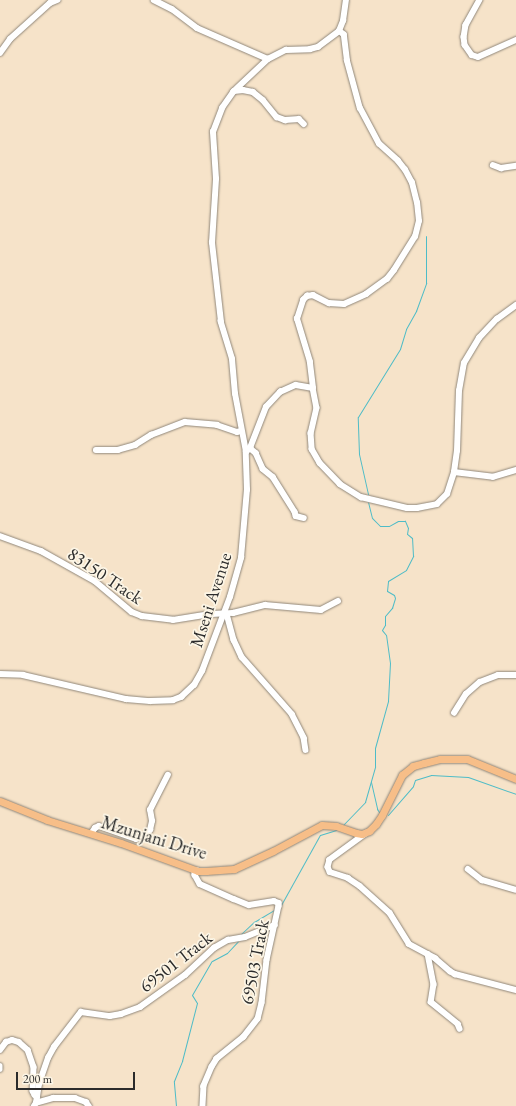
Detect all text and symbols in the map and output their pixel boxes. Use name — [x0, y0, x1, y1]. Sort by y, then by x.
street label: 83150 Track — [63, 543, 147, 609]
street label: Mseni Avenue — [186, 550, 236, 650]
street label: Mzunjani Drive — [99, 812, 209, 864]
street label: 69503 Track — [236, 918, 274, 1006]
street label: 69501 Track — [135, 927, 217, 997]
scale bar — [18, 1064, 137, 1090]
text: 200 m — [23, 1071, 52, 1087]

